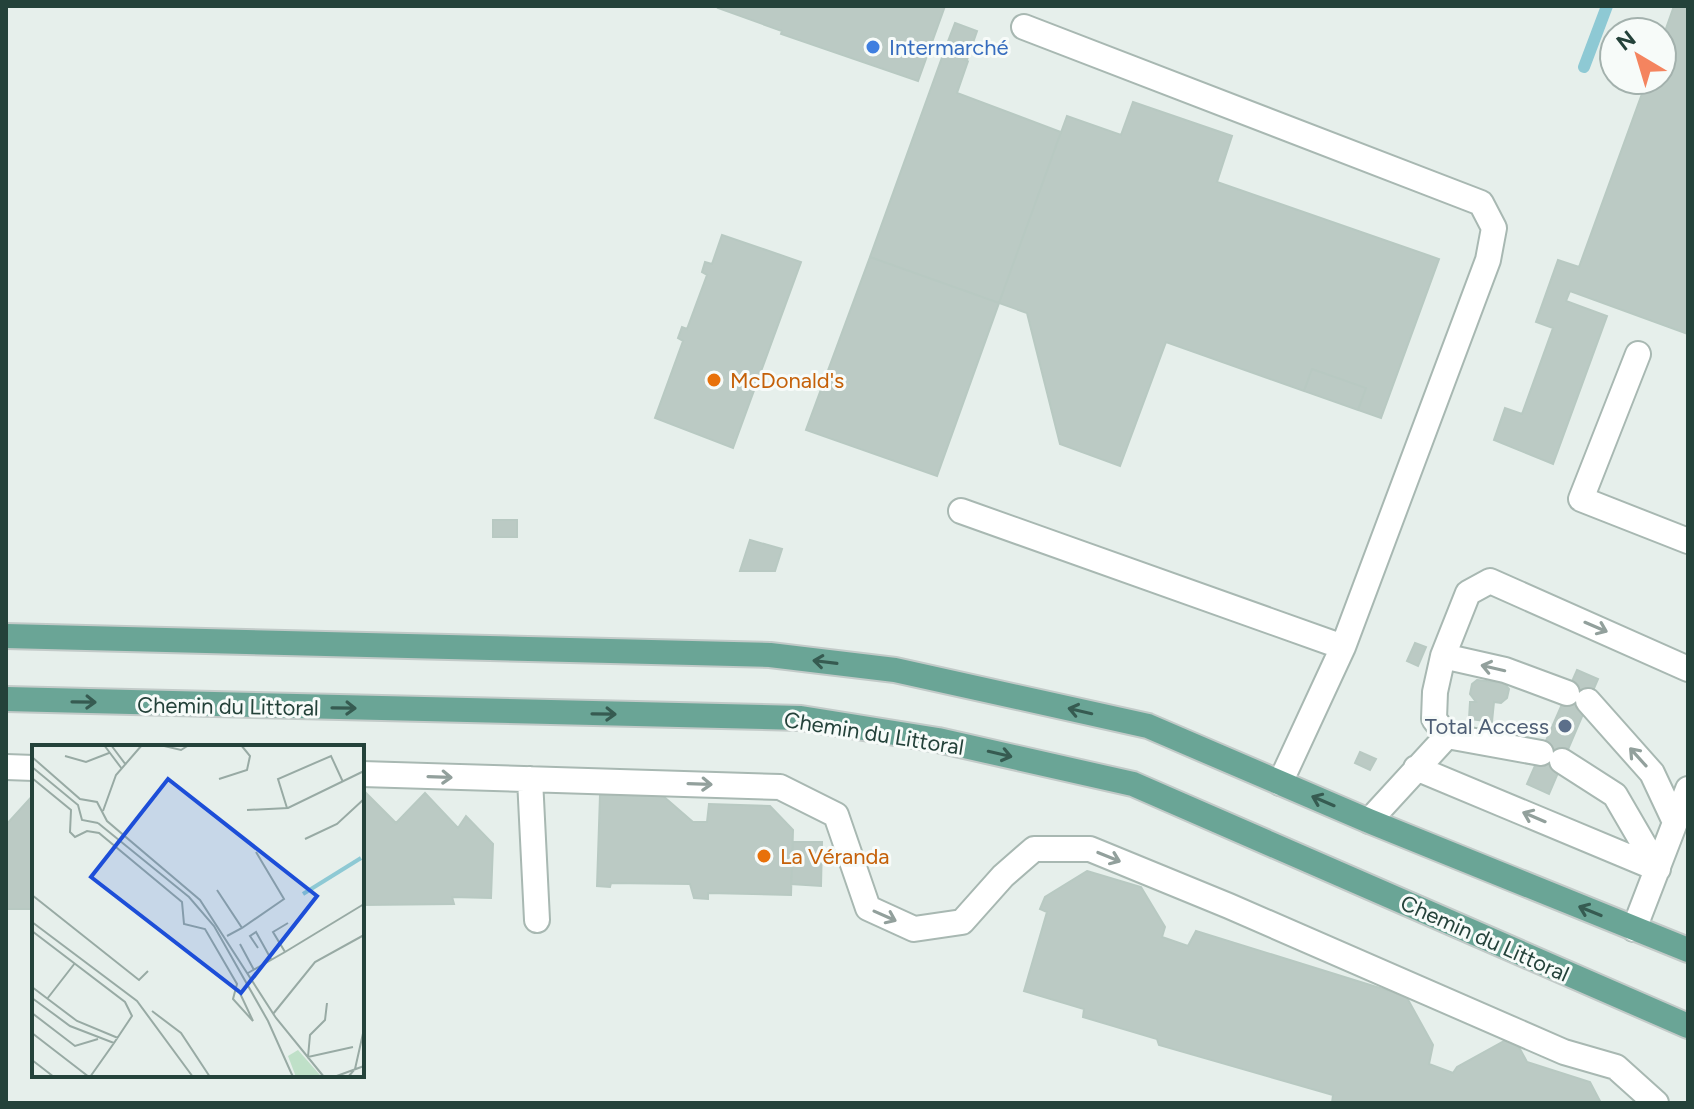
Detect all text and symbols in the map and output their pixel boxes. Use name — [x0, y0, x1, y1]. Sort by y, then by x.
north arrow — [1598, 16, 1678, 96]
text: N — [1611, 25, 1641, 57]
place label: Intermarché — [889, 34, 1009, 61]
marker: Intermarché — [864, 38, 882, 56]
place label: McDonald's — [730, 367, 844, 394]
marker: McDonald's — [705, 371, 723, 389]
one-way arrow — [1584, 620, 1608, 635]
one-way arrow — [812, 654, 839, 669]
one-way arrow — [1481, 660, 1506, 675]
street label: Chemin du Littoral — [137, 691, 319, 722]
one-way arrow — [70, 695, 97, 710]
one-way arrow — [330, 700, 357, 716]
one-way arrow — [1068, 703, 1094, 718]
one-way arrow — [590, 706, 617, 722]
street label: Chemin du Littoral — [782, 706, 966, 761]
place label: Total Access — [1425, 713, 1549, 740]
marker: Total Access — [1556, 717, 1574, 735]
inset map — [32, 745, 364, 1077]
one-way arrow — [987, 747, 1013, 762]
one-way arrow — [1629, 747, 1648, 767]
one-way arrow — [426, 769, 453, 784]
one-way arrow — [686, 777, 713, 792]
one-way arrow — [1311, 793, 1336, 808]
one-way arrow — [1522, 809, 1547, 824]
place label: La Véranda — [780, 843, 890, 870]
marker: La Véranda — [755, 847, 773, 865]
one-way arrow — [1096, 851, 1121, 865]
street label: Chemin du Littoral — [1396, 889, 1573, 988]
one-way arrow — [1578, 903, 1602, 917]
one-way arrow — [872, 909, 896, 924]

